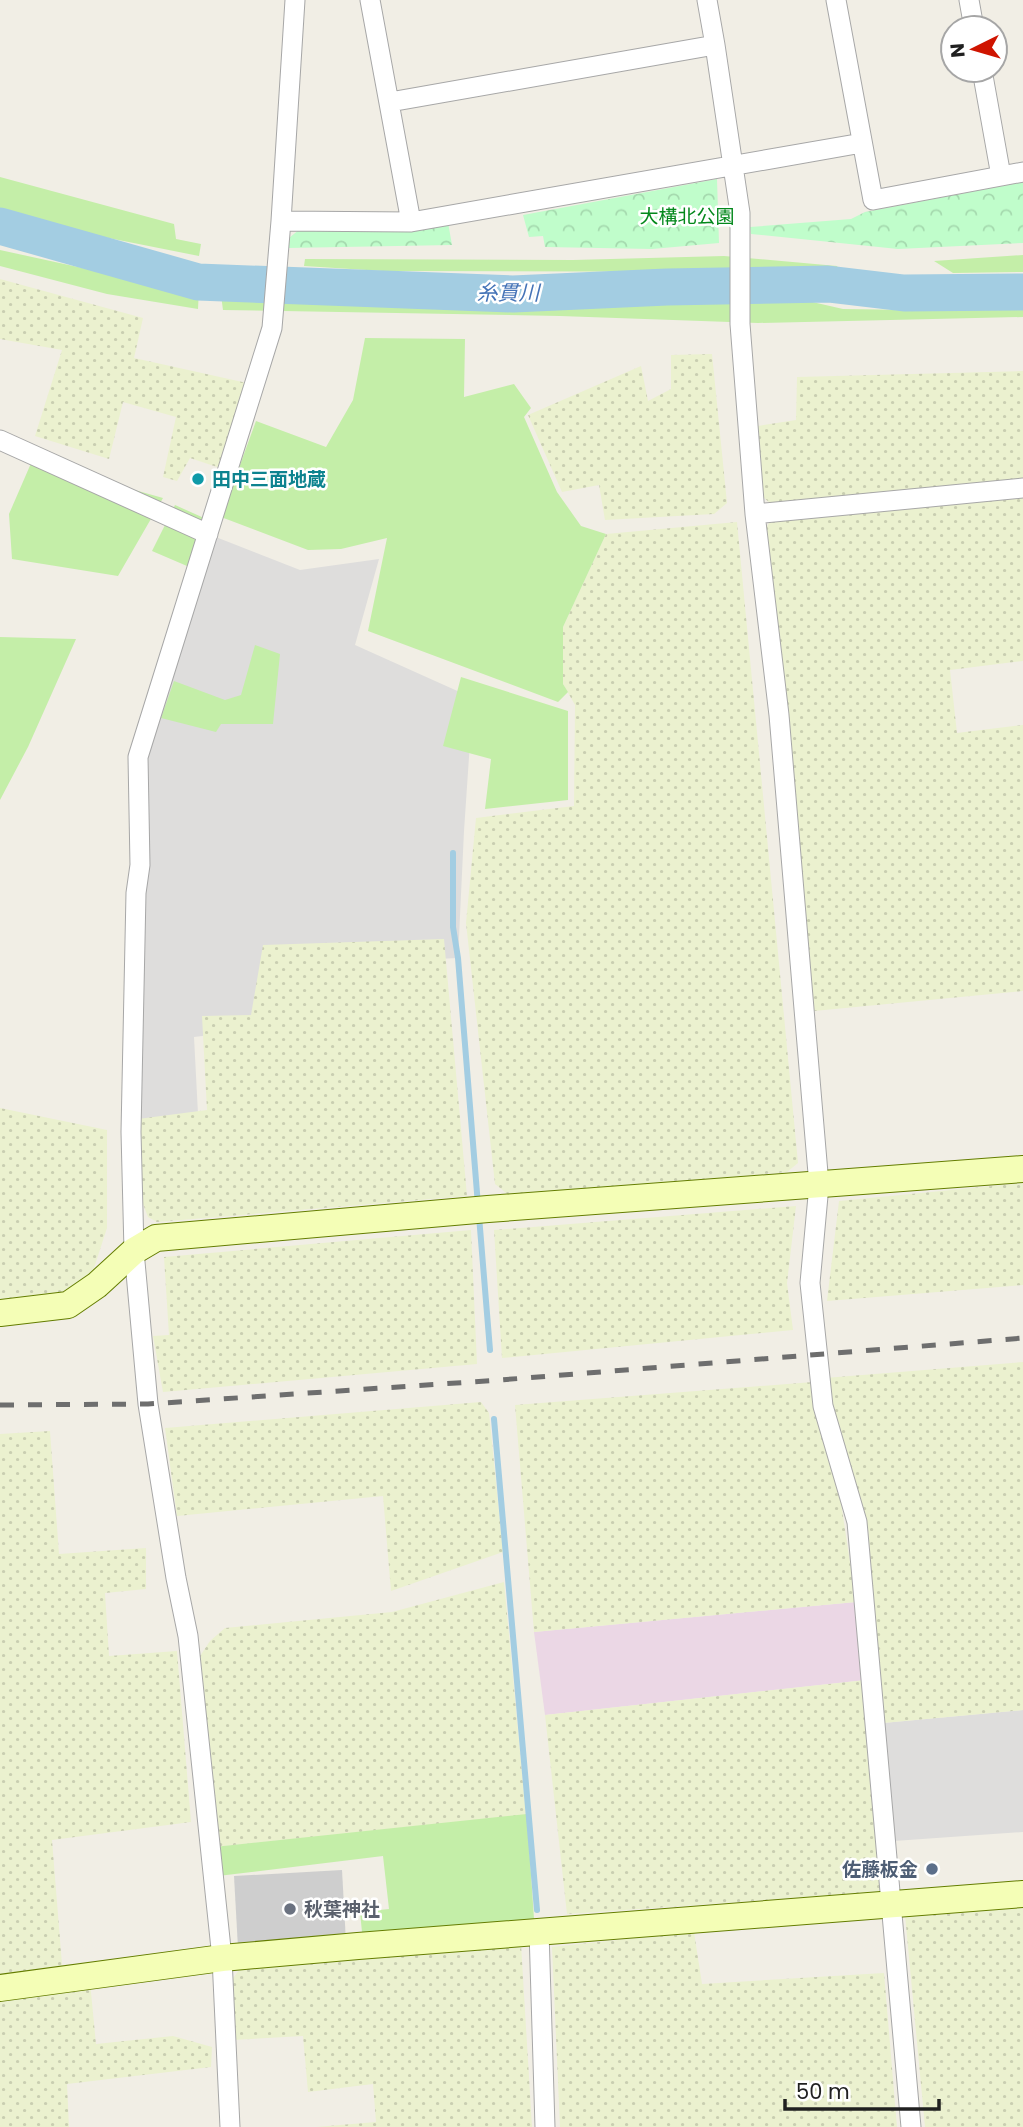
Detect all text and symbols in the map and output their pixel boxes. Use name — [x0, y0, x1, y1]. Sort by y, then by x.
north arrow — [939, 14, 1009, 84]
text: N — [943, 42, 972, 59]
park label: 大構北公園 — [639, 203, 735, 230]
water label: 糸貫川 — [477, 278, 541, 307]
place label: 田中三面地蔵 — [212, 466, 326, 493]
marker: 田中三面地蔵 — [190, 471, 206, 487]
place label: 佐藤板金 — [842, 1856, 918, 1883]
marker: 佐藤板金 — [924, 1861, 940, 1877]
place label: 秋葉神社 — [304, 1896, 380, 1923]
marker: 秋葉神社 — [282, 1901, 298, 1917]
scale bar — [785, 2068, 939, 2112]
text: 50 m — [796, 2077, 850, 2106]

